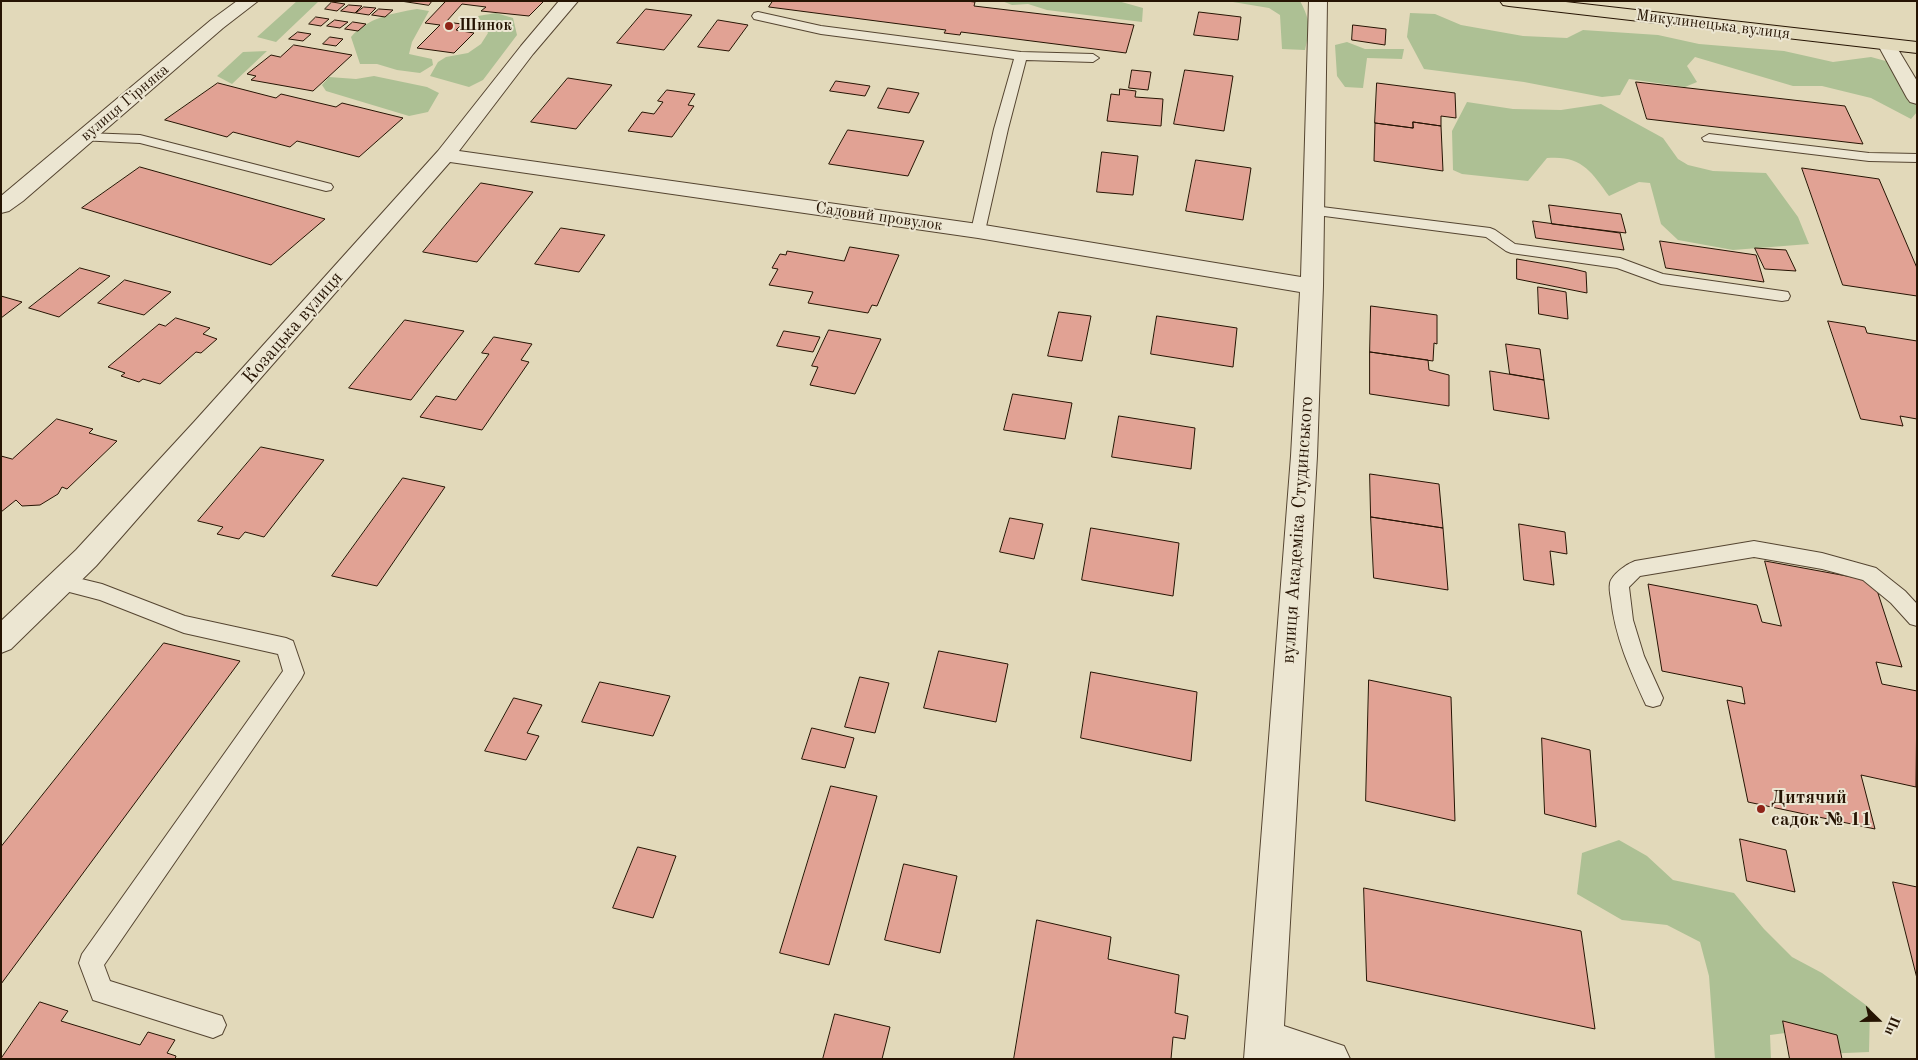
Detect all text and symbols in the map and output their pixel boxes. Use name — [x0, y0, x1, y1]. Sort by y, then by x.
street label: Микулинецька вулиця — [1635, 6, 1791, 44]
place label: Шинок — [459, 16, 512, 36]
marker: Шинок — [443, 20, 455, 32]
street label: вулиця Гірняка — [77, 60, 173, 146]
street label: Садовий провулок — [814, 199, 944, 235]
street label: Козацька вулиця — [238, 267, 348, 389]
street label: вулиця Академіка Студинського — [1277, 396, 1319, 664]
place label: Дитячий садок № 11 — [1771, 787, 1872, 831]
marker: Дитячий садок № 11 — [1755, 803, 1767, 815]
north arrow — [1853, 995, 1903, 1045]
text: Пн — [1882, 1014, 1902, 1037]

